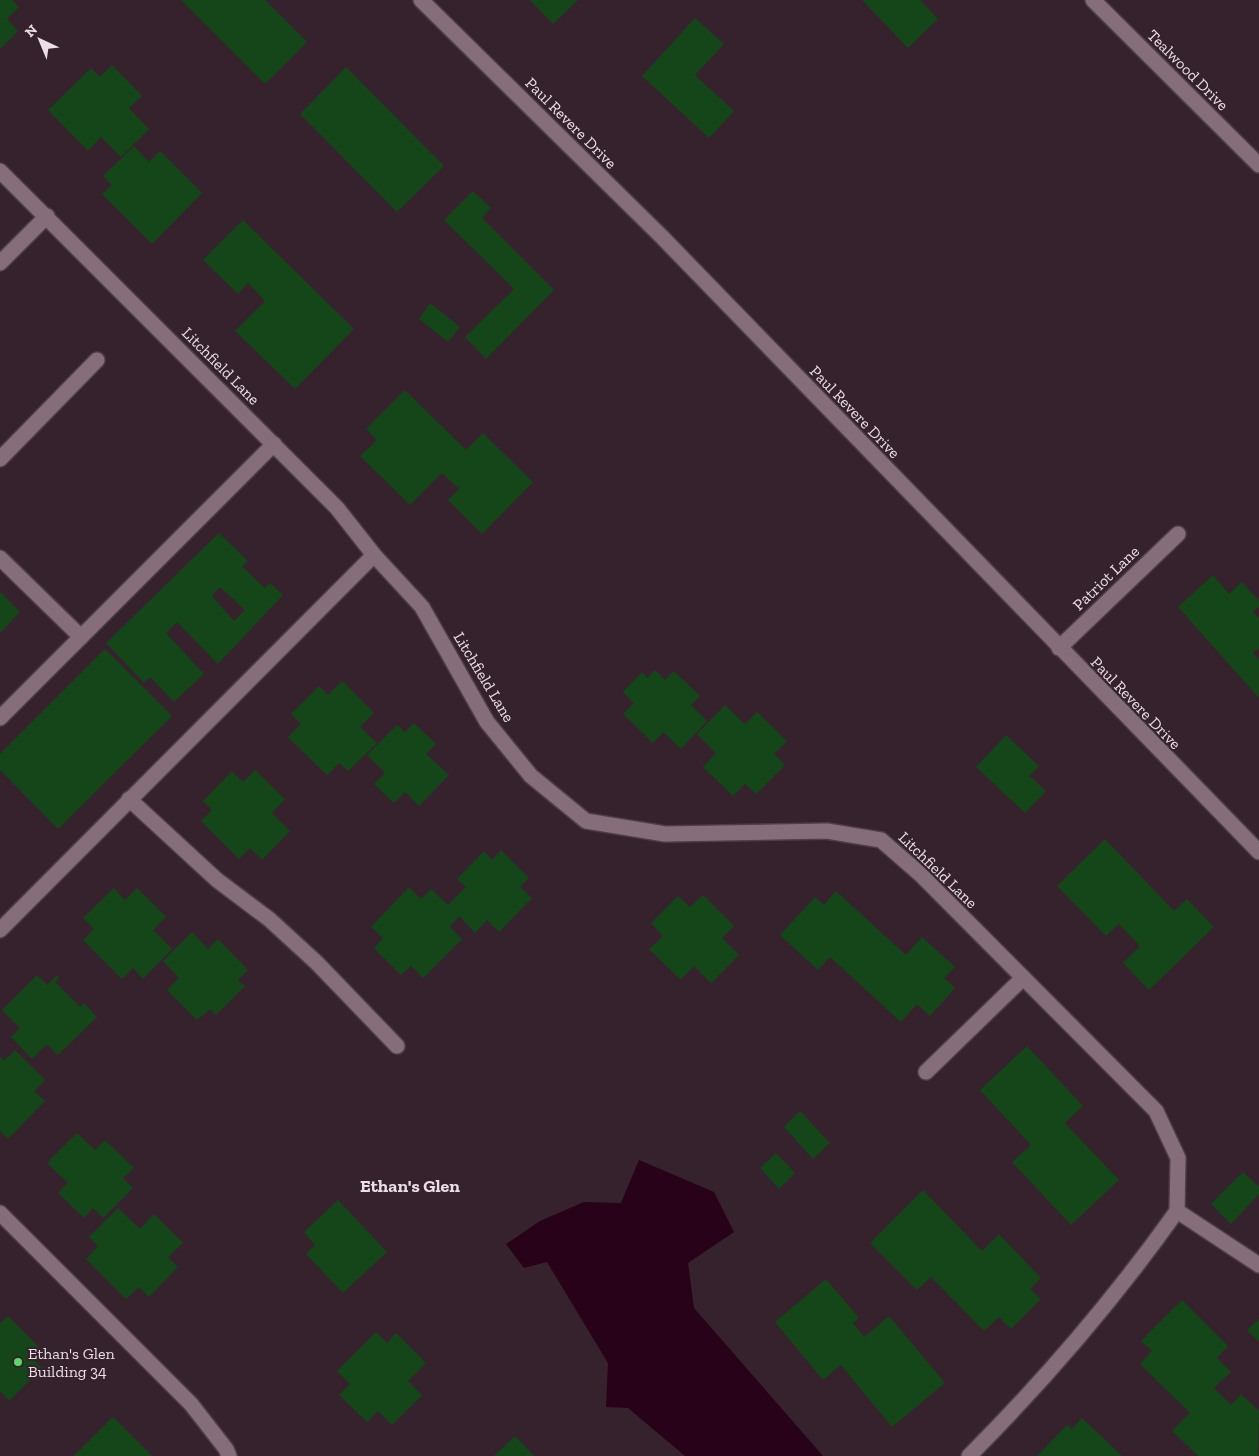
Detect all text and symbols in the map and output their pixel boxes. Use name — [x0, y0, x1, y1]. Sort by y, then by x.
north arrow — [15, 15, 65, 65]
text: N — [22, 21, 41, 41]
street label: Tealwood Drive — [1144, 26, 1232, 114]
street label: Paul Revere Drive — [521, 73, 621, 173]
street label: Litchfield Lane — [178, 323, 264, 409]
street label: Paul Revere Drive — [806, 362, 904, 462]
street label: Patriot Lane — [1069, 542, 1143, 614]
street label: Litchfield Lane — [450, 628, 518, 726]
street label: Paul Revere Drive — [1087, 653, 1185, 753]
street label: Litchfield Lane — [895, 828, 981, 912]
district label: Ethan's Glen — [360, 1175, 460, 1197]
place label: Ethan's Glen Building 34 — [28, 1344, 115, 1381]
marker: Ethan's Glen Building 34 — [12, 1356, 24, 1368]

